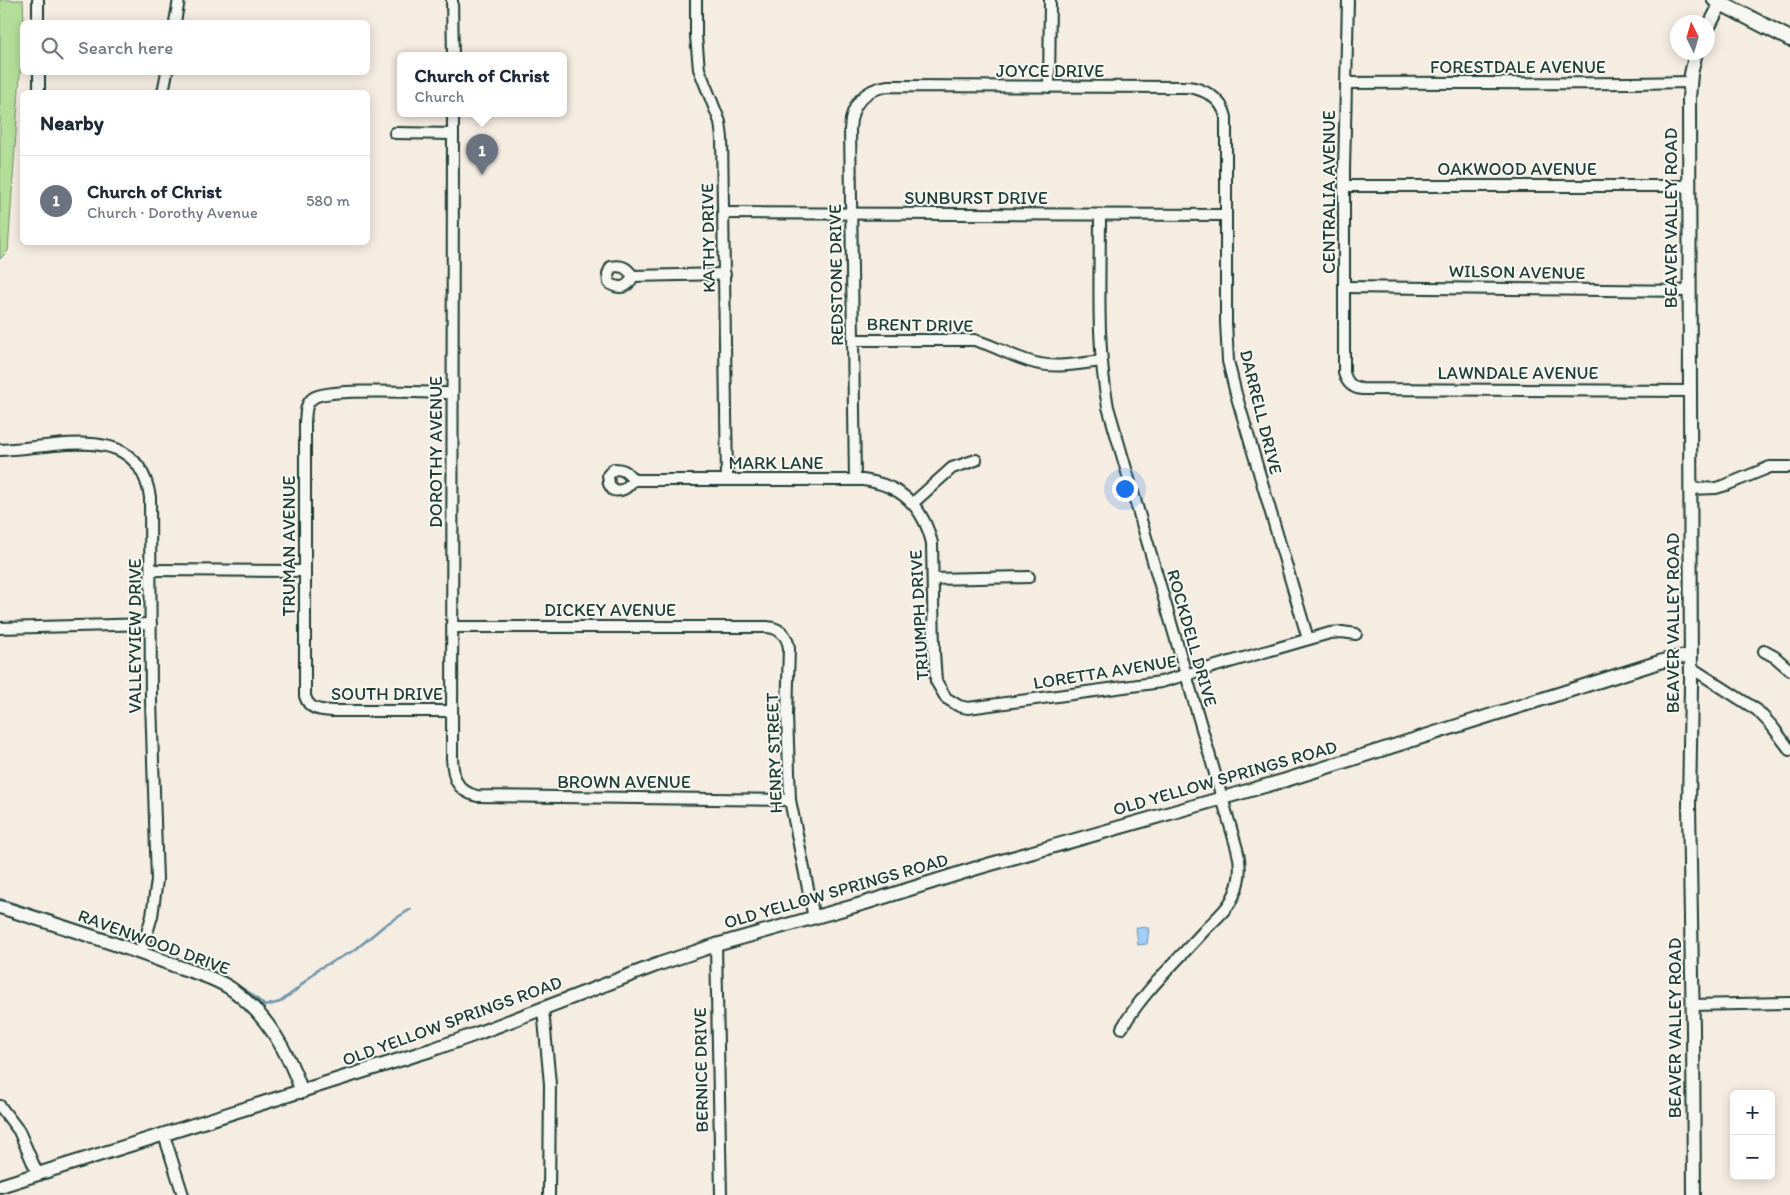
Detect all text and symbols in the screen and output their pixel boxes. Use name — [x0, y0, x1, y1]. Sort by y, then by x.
north arrow — [1670, 15, 1715, 60]
search box — [20, 20, 370, 75]
icon: search — [38, 34, 66, 62]
text: Search here — [78, 36, 173, 59]
popup — [397, 52, 567, 117]
street label: FORESTDALE AVENUE — [1430, 56, 1606, 78]
street label: JOYCE DRIVE — [996, 60, 1104, 82]
text: Church of Christ — [415, 64, 549, 87]
text: Church — [415, 87, 464, 106]
text: Nearby — [40, 110, 104, 135]
street label: CENTRALIA AVENUE — [1318, 110, 1340, 274]
street label: BEAVER VALLEY ROAD — [1660, 128, 1682, 308]
pin: 1 — [466, 134, 498, 175]
street label: OAKWOOD AVENUE — [1437, 158, 1597, 180]
text: Church of Christ — [87, 180, 222, 203]
street label: KATHY DRIVE — [696, 183, 720, 293]
street label: SUNBURST DRIVE — [904, 187, 1048, 209]
text: 1 — [52, 191, 60, 210]
text: 580 m — [306, 191, 350, 210]
text: Church · Dorothy Avenue — [87, 203, 258, 222]
street label: REDSTONE DRIVE — [824, 204, 848, 346]
street label: WILSON AVENUE — [1449, 260, 1586, 284]
street label: BRENT DRIVE — [866, 313, 974, 337]
street label: DARRELL DRIVE — [1235, 347, 1287, 477]
street label: LAWNDALE AVENUE — [1438, 362, 1599, 384]
street label: DOROTHY AVENUE — [425, 376, 447, 528]
street label: MARK LANE — [728, 452, 824, 474]
street label: TRUMAN AVENUE — [278, 475, 300, 617]
your location — [1112, 476, 1138, 502]
street label: BEAVER VALLEY ROAD — [1662, 533, 1684, 713]
street label: TRIUMPH DRIVE — [905, 549, 933, 681]
street label: VALLEYVIEW DRIVE — [124, 558, 146, 714]
street label: ROCKDELL DRIVE — [1162, 567, 1222, 709]
street label: DICKEY AVENUE — [544, 599, 676, 621]
street label: LORETTA AVENUE — [1032, 650, 1178, 694]
street label: SOUTH DRIVE — [331, 683, 443, 705]
street label: HENRY STREET — [761, 692, 787, 814]
street label: OLD YELLOW SPRINGS ROAD — [1110, 735, 1340, 821]
street label: BROWN AVENUE — [557, 771, 691, 793]
street label: OLD YELLOW SPRINGS ROAD — [721, 848, 951, 934]
street label: RAVENWOOD DRIVE — [75, 904, 233, 980]
street label: BEAVER VALLEY ROAD — [1664, 938, 1686, 1118]
street label: OLD YELLOW SPRINGS ROAD — [339, 971, 565, 1071]
street label: BERNICE DRIVE — [689, 1007, 713, 1133]
map controls — [1730, 1090, 1775, 1180]
button: + — [1730, 1090, 1775, 1135]
button: − — [1730, 1135, 1775, 1180]

